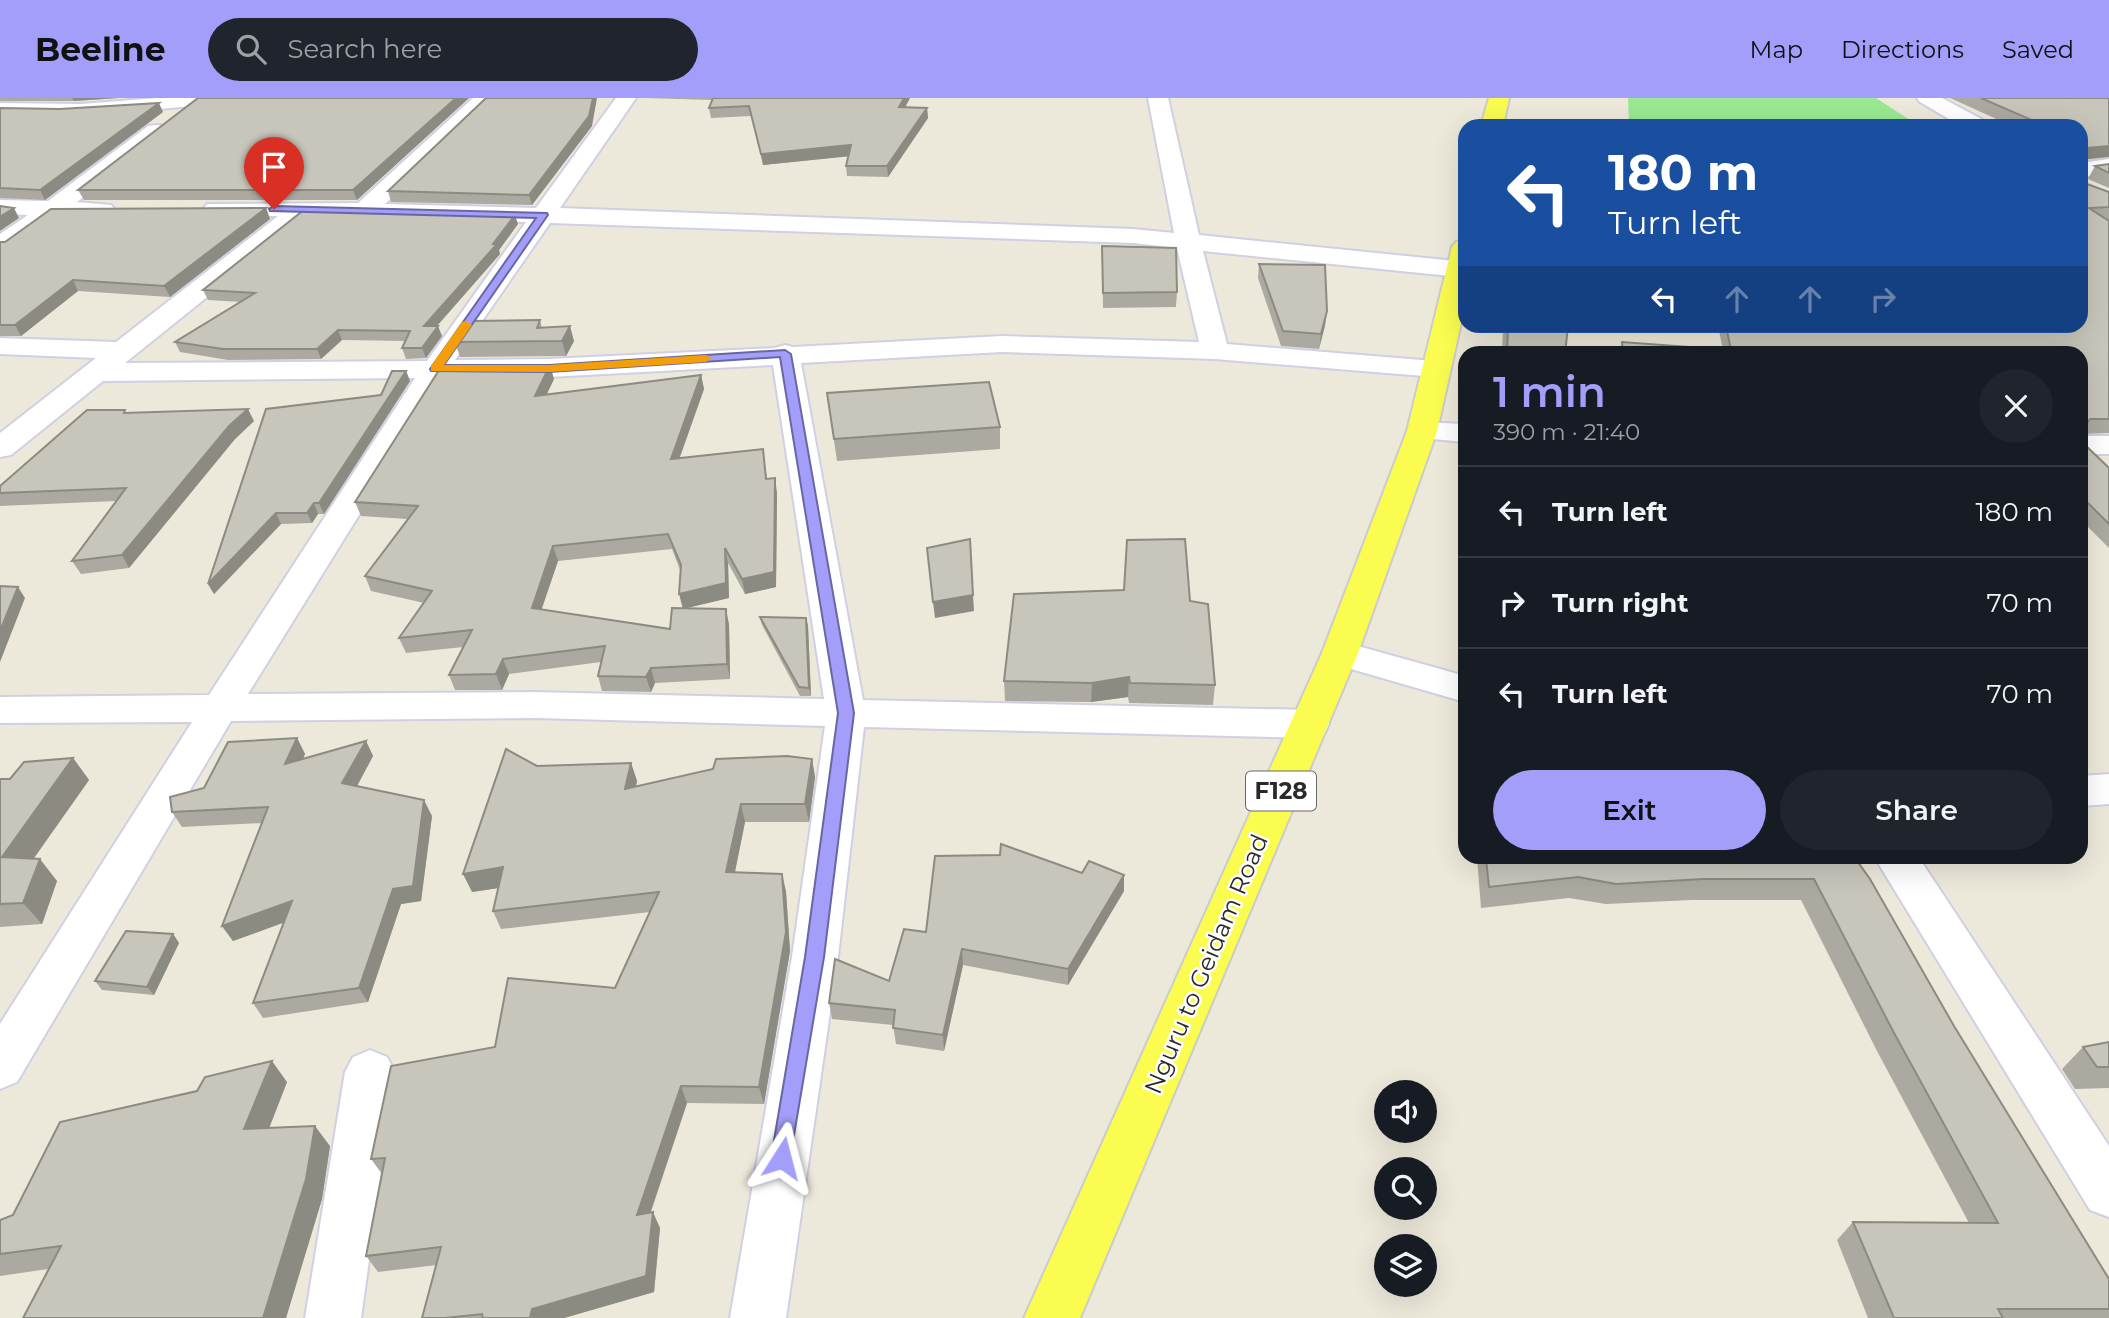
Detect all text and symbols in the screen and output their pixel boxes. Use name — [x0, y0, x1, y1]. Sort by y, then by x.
search box — [208, 18, 698, 81]
text: Beeline — [35, 29, 166, 69]
icon: search — [232, 30, 270, 68]
text: Search here — [288, 33, 442, 65]
text: Map — [1750, 35, 1803, 64]
text: Directions — [1841, 35, 1964, 64]
text: Saved — [2002, 35, 2074, 64]
pin — [244, 137, 304, 209]
text: 180 m — [1608, 143, 1758, 202]
icon: left — [1493, 147, 1584, 238]
icon: arrive — [255, 148, 293, 186]
text: Turn left — [1608, 203, 1742, 242]
icon: left — [1645, 280, 1683, 318]
icon: ahead — [1718, 280, 1756, 318]
icon: ahead — [1791, 280, 1829, 318]
icon: right — [1864, 280, 1902, 318]
text: 1 min — [1493, 366, 1606, 418]
button: close — [1979, 369, 2053, 443]
text: 390 m · 21:40 — [1493, 418, 1640, 446]
icon: left — [1493, 493, 1531, 531]
text: Turn left — [1552, 496, 1668, 528]
text: 180 m — [1975, 496, 2053, 528]
icon: right — [1493, 584, 1531, 622]
text: Turn right — [1552, 587, 1688, 619]
text: 70 m — [1987, 587, 2053, 619]
icon: left — [1493, 675, 1531, 713]
text: Turn left — [1552, 678, 1668, 710]
text: 70 m — [1987, 678, 2053, 710]
button: Exit — [1493, 770, 1766, 850]
button: Share — [1780, 770, 2053, 850]
road number: F128 — [1246, 772, 1316, 810]
street label: Nguru to Geidam Road — [1138, 830, 1274, 1098]
map controls — [1374, 1080, 1437, 1297]
button: sound — [1374, 1080, 1437, 1143]
position arrow — [745, 1121, 819, 1195]
button: search — [1374, 1157, 1437, 1220]
button: layers — [1374, 1234, 1437, 1297]

